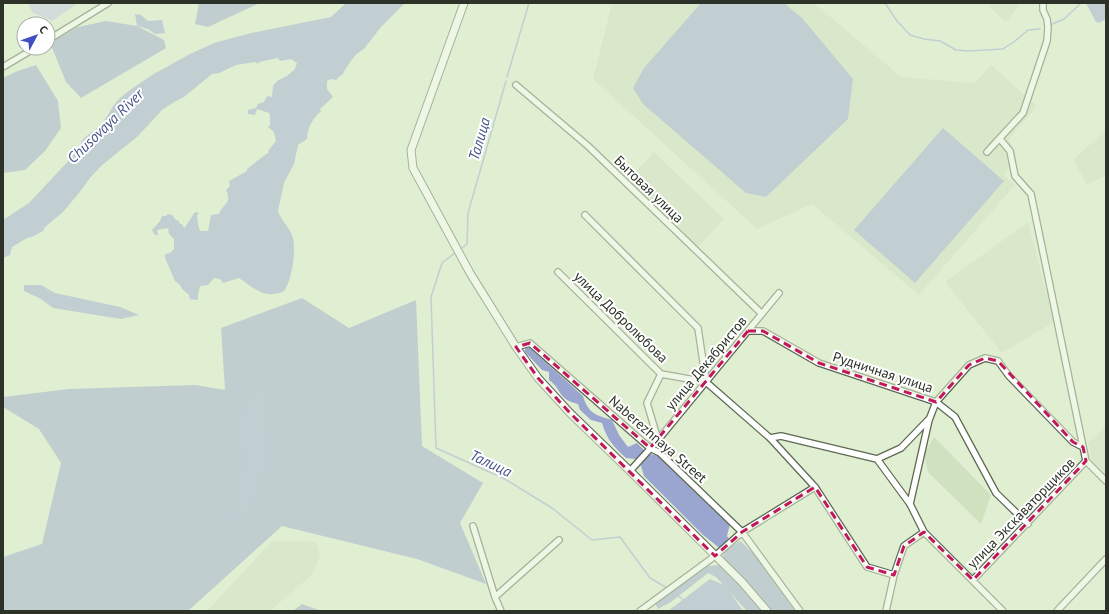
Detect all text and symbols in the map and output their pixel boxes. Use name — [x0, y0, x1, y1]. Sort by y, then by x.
north arrow — [16, 16, 56, 56]
text: С — [36, 23, 51, 36]
water label: Chusovaya River — [63, 84, 148, 167]
water label: Талица — [464, 115, 494, 163]
street label: Бытовая улица — [610, 151, 688, 227]
street label: улица Добролюбова — [570, 267, 672, 367]
street label: улица Декабристов — [661, 312, 751, 414]
street label: Рудничная улица — [831, 347, 935, 397]
street label: Naberezhnaya Street — [605, 391, 711, 487]
water label: Талица — [467, 445, 516, 481]
street label: улица Экскаваторщиков — [963, 454, 1079, 572]

